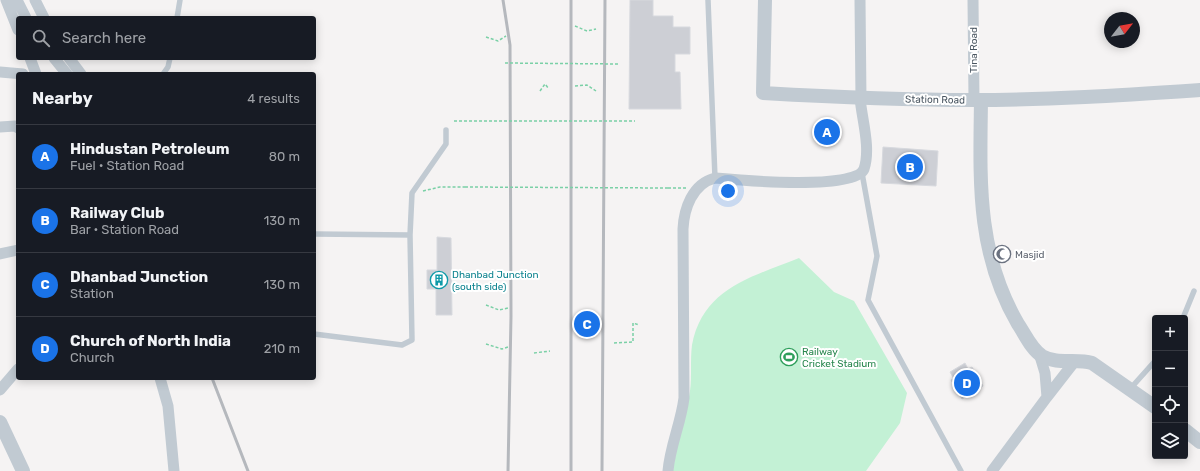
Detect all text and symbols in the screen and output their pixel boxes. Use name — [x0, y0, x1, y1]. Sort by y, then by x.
north arrow — [1104, 12, 1140, 48]
search box — [16, 16, 316, 60]
icon: search — [30, 27, 52, 49]
street label: Tina Road — [968, 27, 980, 73]
text: Search here — [62, 29, 146, 47]
text: Nearby — [32, 88, 93, 108]
text: 4 results — [247, 91, 300, 106]
street label: Station Road — [905, 93, 965, 107]
pin: A — [814, 117, 840, 147]
text: Hindustan Petroleum — [70, 140, 230, 158]
text: A — [40, 149, 50, 164]
text: 80 m — [269, 149, 300, 164]
pin: B — [897, 152, 923, 182]
text: Fuel · Station Road — [70, 158, 184, 173]
your location — [718, 181, 738, 201]
text: Railway Club — [70, 204, 164, 222]
text: B — [40, 213, 50, 228]
text: 130 m — [264, 213, 300, 228]
text: Bar · Station Road — [70, 222, 179, 237]
mosque icon: Masjid — [992, 244, 1012, 264]
place label: Masjid — [1015, 249, 1045, 261]
text: Dhanbad Junction — [70, 268, 208, 286]
place label: Dhanbad Junction (south side) — [452, 269, 538, 293]
building icon: Dhanbad Junction (south side) — [429, 270, 449, 290]
text: C — [40, 277, 50, 292]
text: 130 m — [264, 277, 300, 292]
text: Station — [70, 286, 114, 301]
pin: C — [574, 309, 600, 339]
map controls — [1152, 315, 1188, 459]
button: + — [1152, 315, 1188, 351]
text: Church of North India — [70, 332, 231, 350]
text: D — [40, 341, 50, 356]
text: 210 m — [264, 341, 300, 356]
place label: Railway Cricket Stadium — [802, 346, 876, 370]
sports icon: Railway Cricket Stadium — [779, 347, 799, 367]
text: Church — [70, 350, 114, 365]
button: − — [1152, 351, 1188, 387]
pin: D — [954, 368, 980, 398]
button: locate — [1152, 387, 1188, 423]
button: layers — [1152, 423, 1188, 459]

